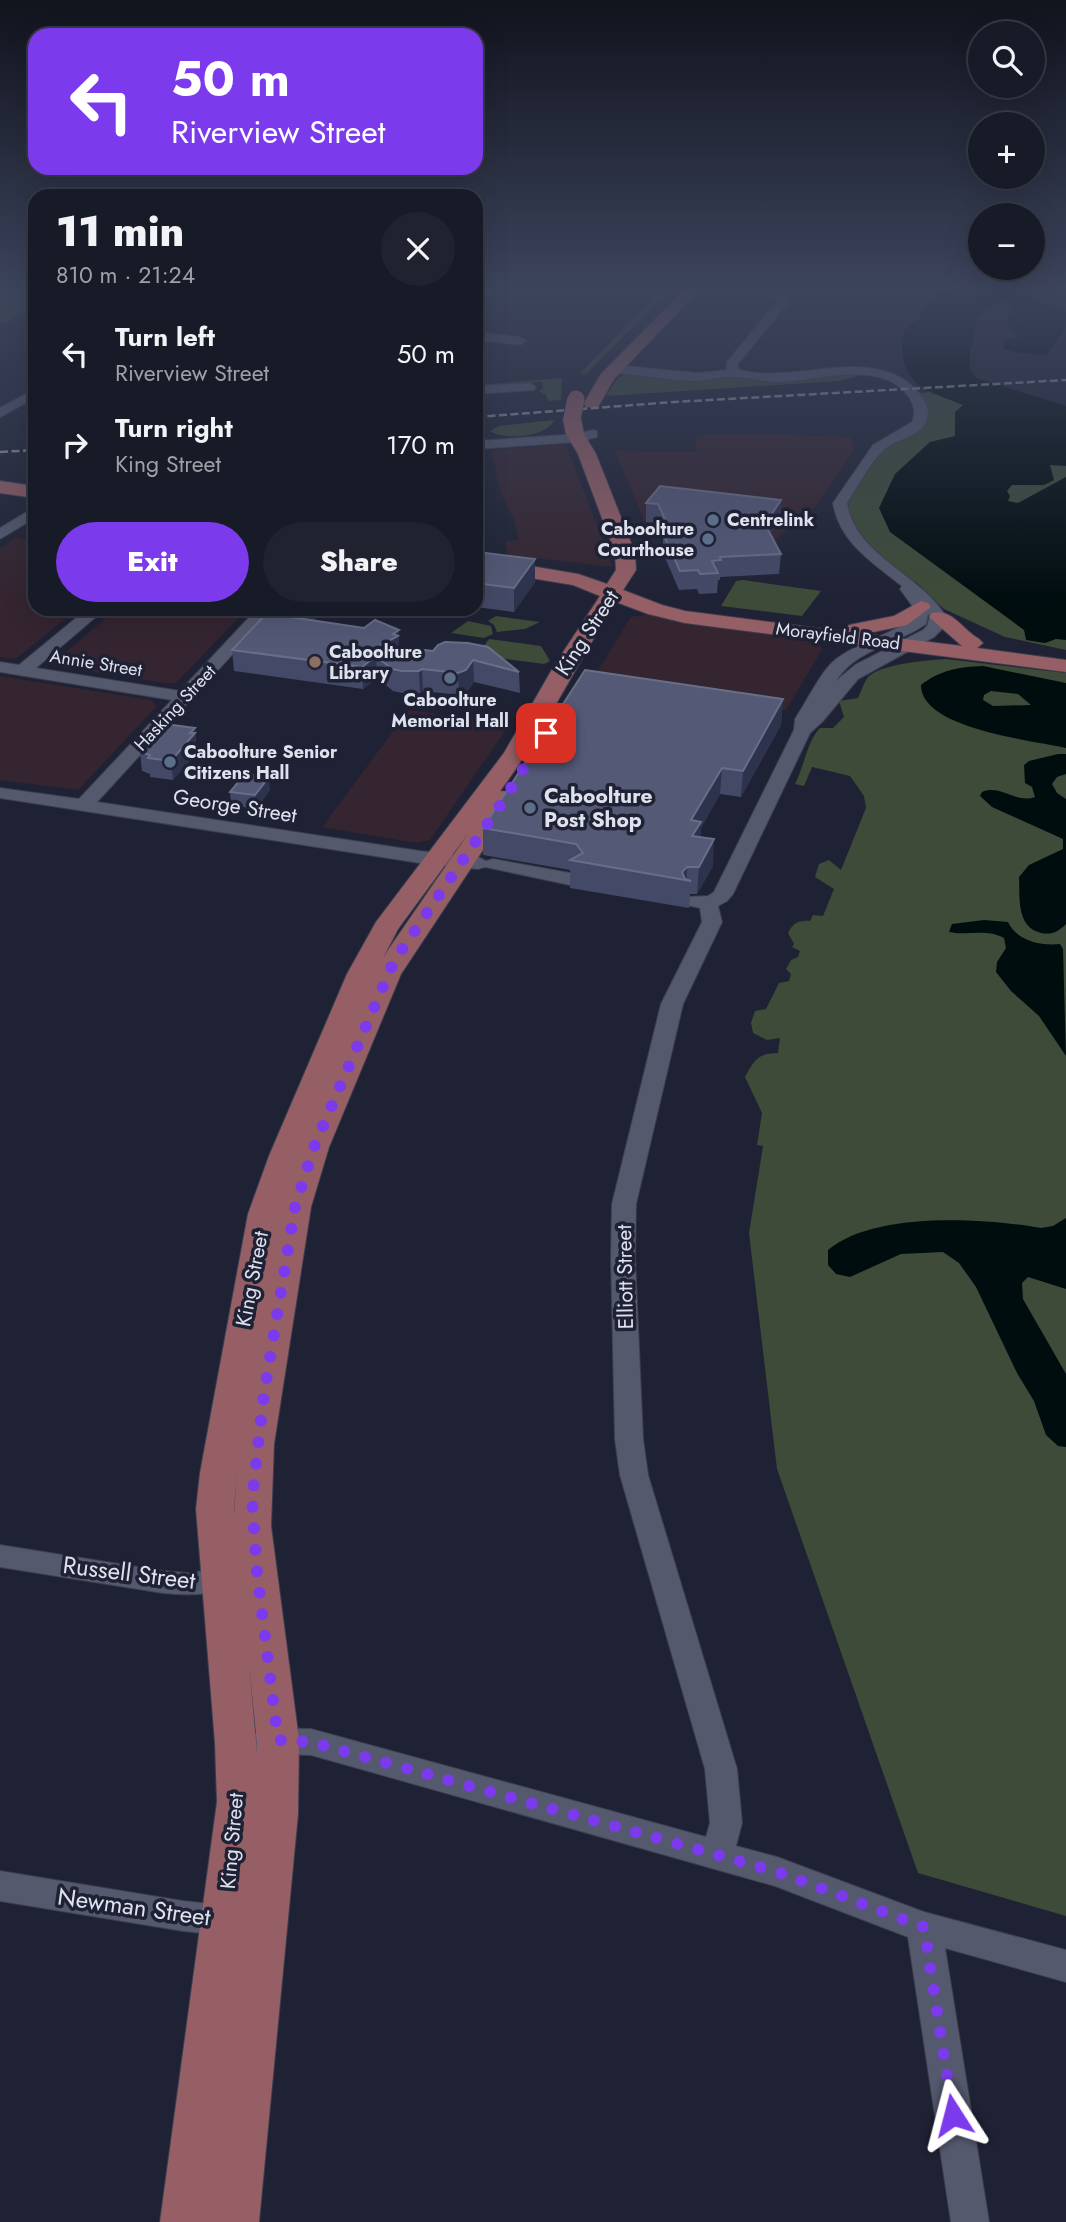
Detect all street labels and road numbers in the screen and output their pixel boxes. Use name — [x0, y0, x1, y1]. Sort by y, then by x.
street label: King Street — [548, 584, 626, 682]
street label: Morayfield Road — [774, 615, 902, 657]
street label: Annie Street — [48, 643, 145, 683]
street label: Hasking Street — [128, 659, 222, 757]
street label: George Street — [171, 781, 299, 831]
street label: Elliott Street — [609, 1224, 641, 1330]
street label: King Street — [228, 1229, 276, 1329]
street label: Russell Street — [61, 1547, 198, 1598]
street label: King Street — [213, 1792, 251, 1890]
street label: Newman Street — [55, 1878, 213, 1935]

